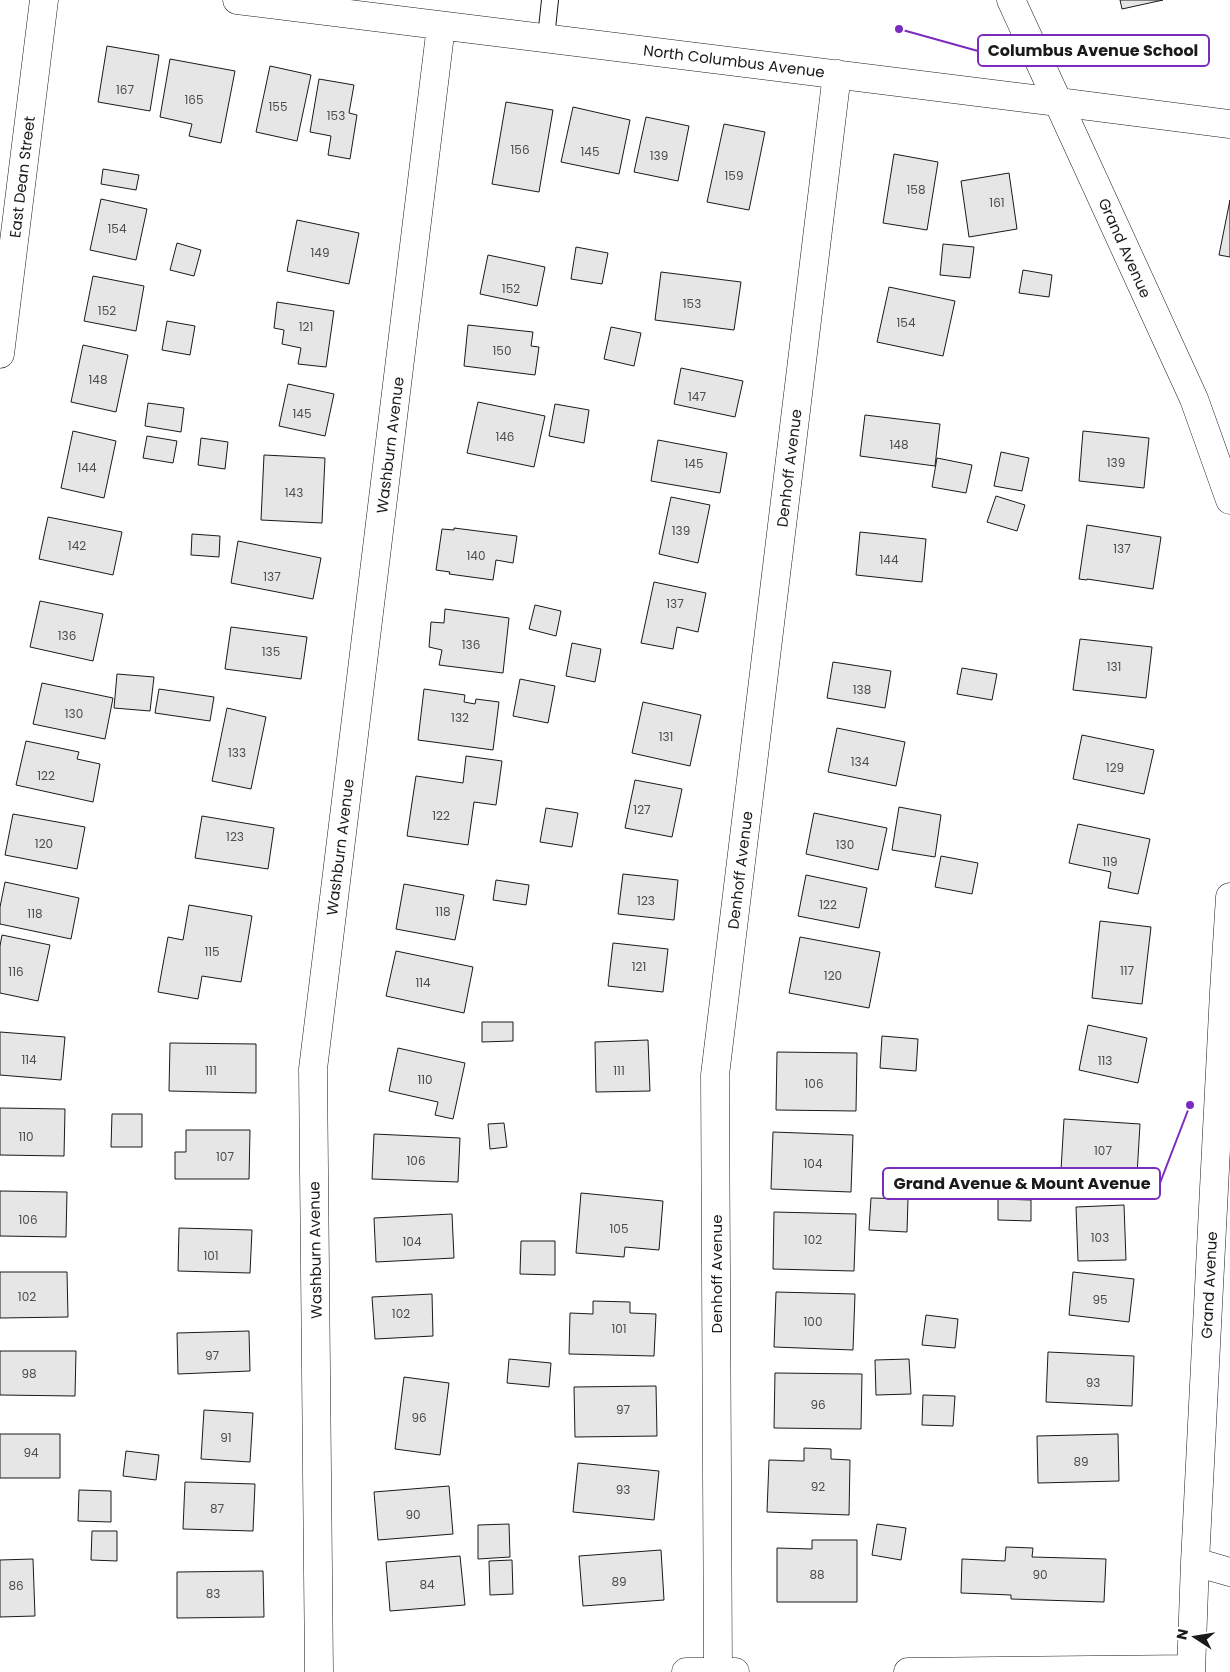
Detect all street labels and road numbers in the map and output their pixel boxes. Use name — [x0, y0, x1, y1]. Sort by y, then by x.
street label: North Columbus Avenue — [642, 39, 826, 83]
street label: East Dean Street — [4, 115, 40, 239]
street label: Grand Avenue — [1094, 195, 1156, 301]
street label: Washburn Avenue — [371, 375, 409, 515]
street label: Denhoff Avenue — [771, 408, 807, 528]
street label: Washburn Avenue — [321, 777, 359, 917]
street label: Denhoff Avenue — [722, 810, 758, 930]
street label: Washburn Avenue — [303, 1181, 327, 1319]
street label: Denhoff Avenue — [706, 1215, 727, 1333]
street label: Grand Avenue — [1196, 1231, 1222, 1339]

